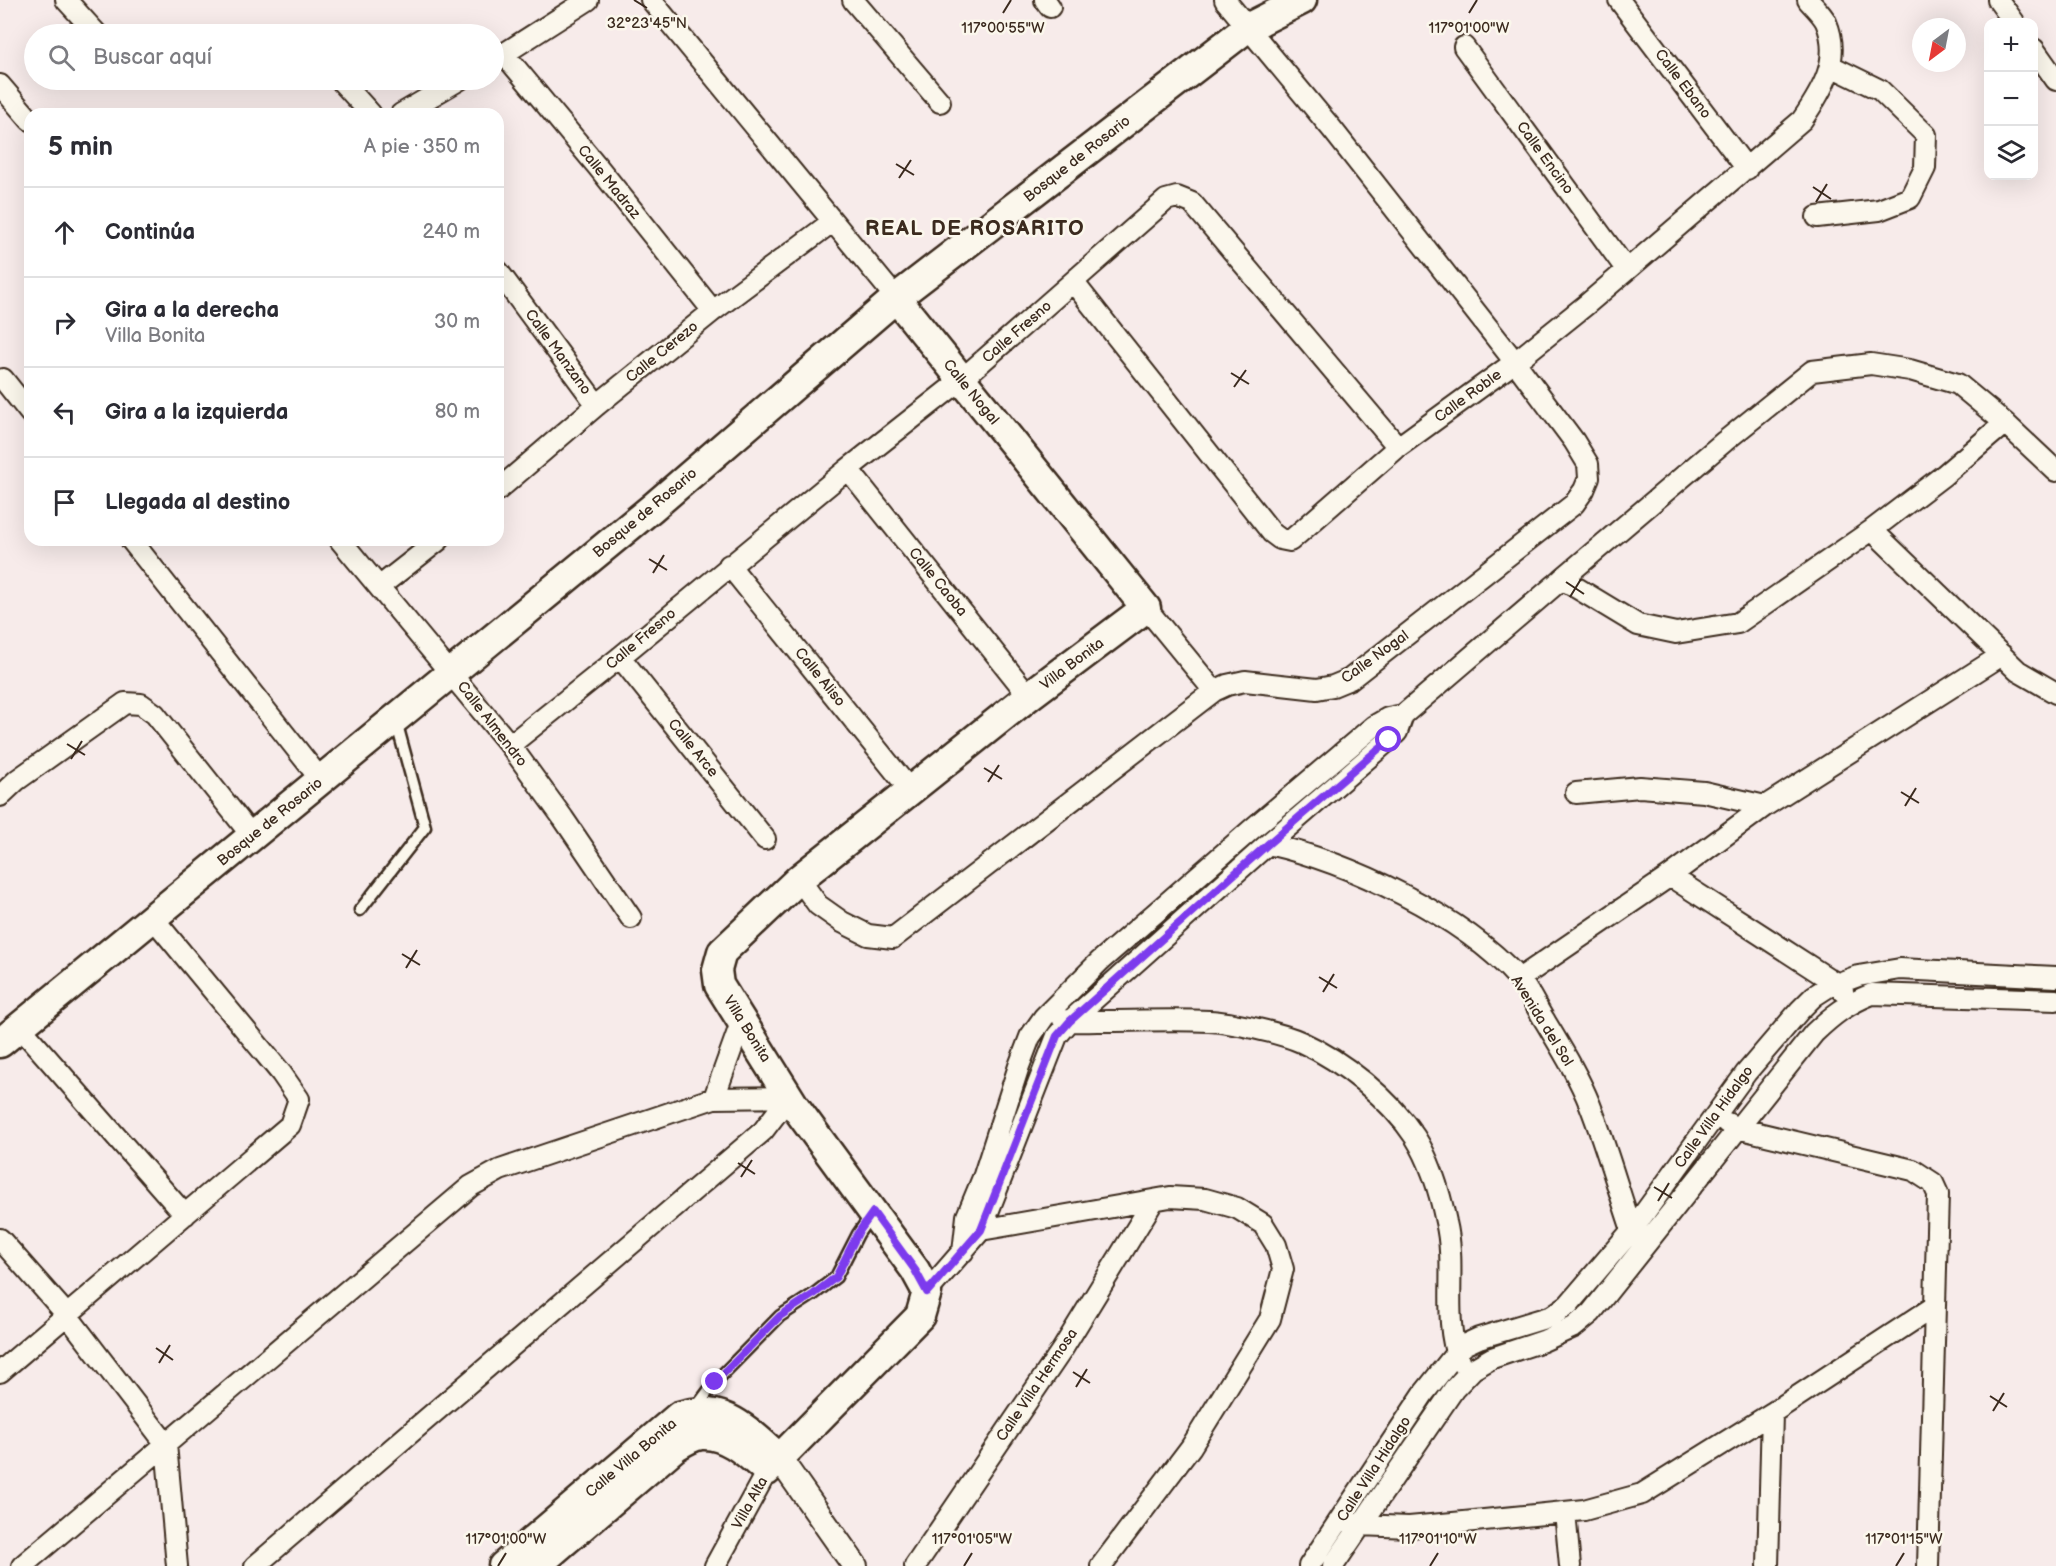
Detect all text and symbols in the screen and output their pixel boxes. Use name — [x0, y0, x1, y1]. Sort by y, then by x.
text: 32°23'45"N — [607, 14, 687, 33]
north arrow — [1912, 18, 1966, 72]
map controls — [1984, 18, 2038, 180]
button: + — [1984, 18, 2038, 72]
text: 117°00'55"W — [961, 19, 1045, 38]
text: 117°01'00"W — [1429, 19, 1510, 38]
search box — [24, 24, 504, 90]
icon: search — [45, 41, 78, 74]
text: Buscar aquí — [93, 44, 212, 71]
street label: Calle Ebano — [1651, 45, 1715, 123]
button: − — [1984, 72, 2038, 126]
street label: Bosque de Rosario — [1020, 111, 1134, 207]
street label: Calle Encino — [1512, 118, 1578, 198]
button: layers — [1984, 126, 2038, 180]
text: 5 min — [48, 132, 113, 163]
text: A pie · 350 m — [364, 135, 480, 159]
street label: Calle Madraz — [573, 141, 645, 223]
icon: ahead — [48, 216, 81, 249]
district label: REAL DE ROSARITO — [865, 216, 1085, 241]
text: Continúa — [105, 219, 195, 246]
text: 240 m — [423, 220, 480, 244]
text: Gira a la derecha — [105, 297, 279, 324]
street label: Calle Fresno — [978, 297, 1056, 367]
icon: right — [48, 306, 81, 339]
street label: Calle Manzano — [521, 306, 595, 398]
text: 30 m — [434, 310, 480, 334]
street label: Calle Cerezo — [622, 317, 702, 387]
text: Villa Bonita — [105, 324, 205, 348]
street label: Calle Nogal — [939, 355, 1003, 429]
street label: Calle Roble — [1431, 365, 1505, 427]
icon: left — [48, 396, 81, 429]
text: Gira a la izquierda — [105, 399, 289, 426]
text: 80 m — [435, 400, 480, 424]
street label: Bosque de Rosario — [589, 464, 701, 562]
icon: arrive — [48, 486, 81, 519]
text: Llegada al destino — [105, 489, 290, 516]
street label: Calle Caoba — [904, 544, 972, 620]
street label: Calle Fresno — [602, 604, 680, 674]
street label: Calle Nogal — [1337, 626, 1413, 688]
street label: Villa Bonita — [1036, 634, 1108, 694]
street label: Calle Aliso — [790, 644, 850, 710]
street label: Calle Almendro — [453, 677, 531, 771]
street label: Calle Arce — [664, 715, 722, 781]
route start — [1375, 726, 1401, 752]
street label: Bosque de Rosario — [213, 774, 327, 870]
street label: Avenida del Sol — [1507, 972, 1577, 1070]
street label: Villa Bonita — [719, 992, 775, 1066]
street label: Calle Villa Hidalgo — [1670, 1062, 1758, 1172]
street label: Calle Villa Hermosa — [992, 1325, 1082, 1445]
route end — [701, 1368, 727, 1394]
street label: Calle Villa Hidalgo — [1333, 1413, 1415, 1525]
street label: Calle Villa Bonita — [581, 1414, 681, 1502]
street label: Villa Alta — [728, 1473, 772, 1533]
text: 117°01'00"W — [466, 1530, 547, 1549]
text: 117°01'05"W — [932, 1530, 1013, 1549]
text: 117°01'10"W — [1399, 1530, 1477, 1549]
text: 117°01'15"W — [1865, 1530, 1943, 1549]

